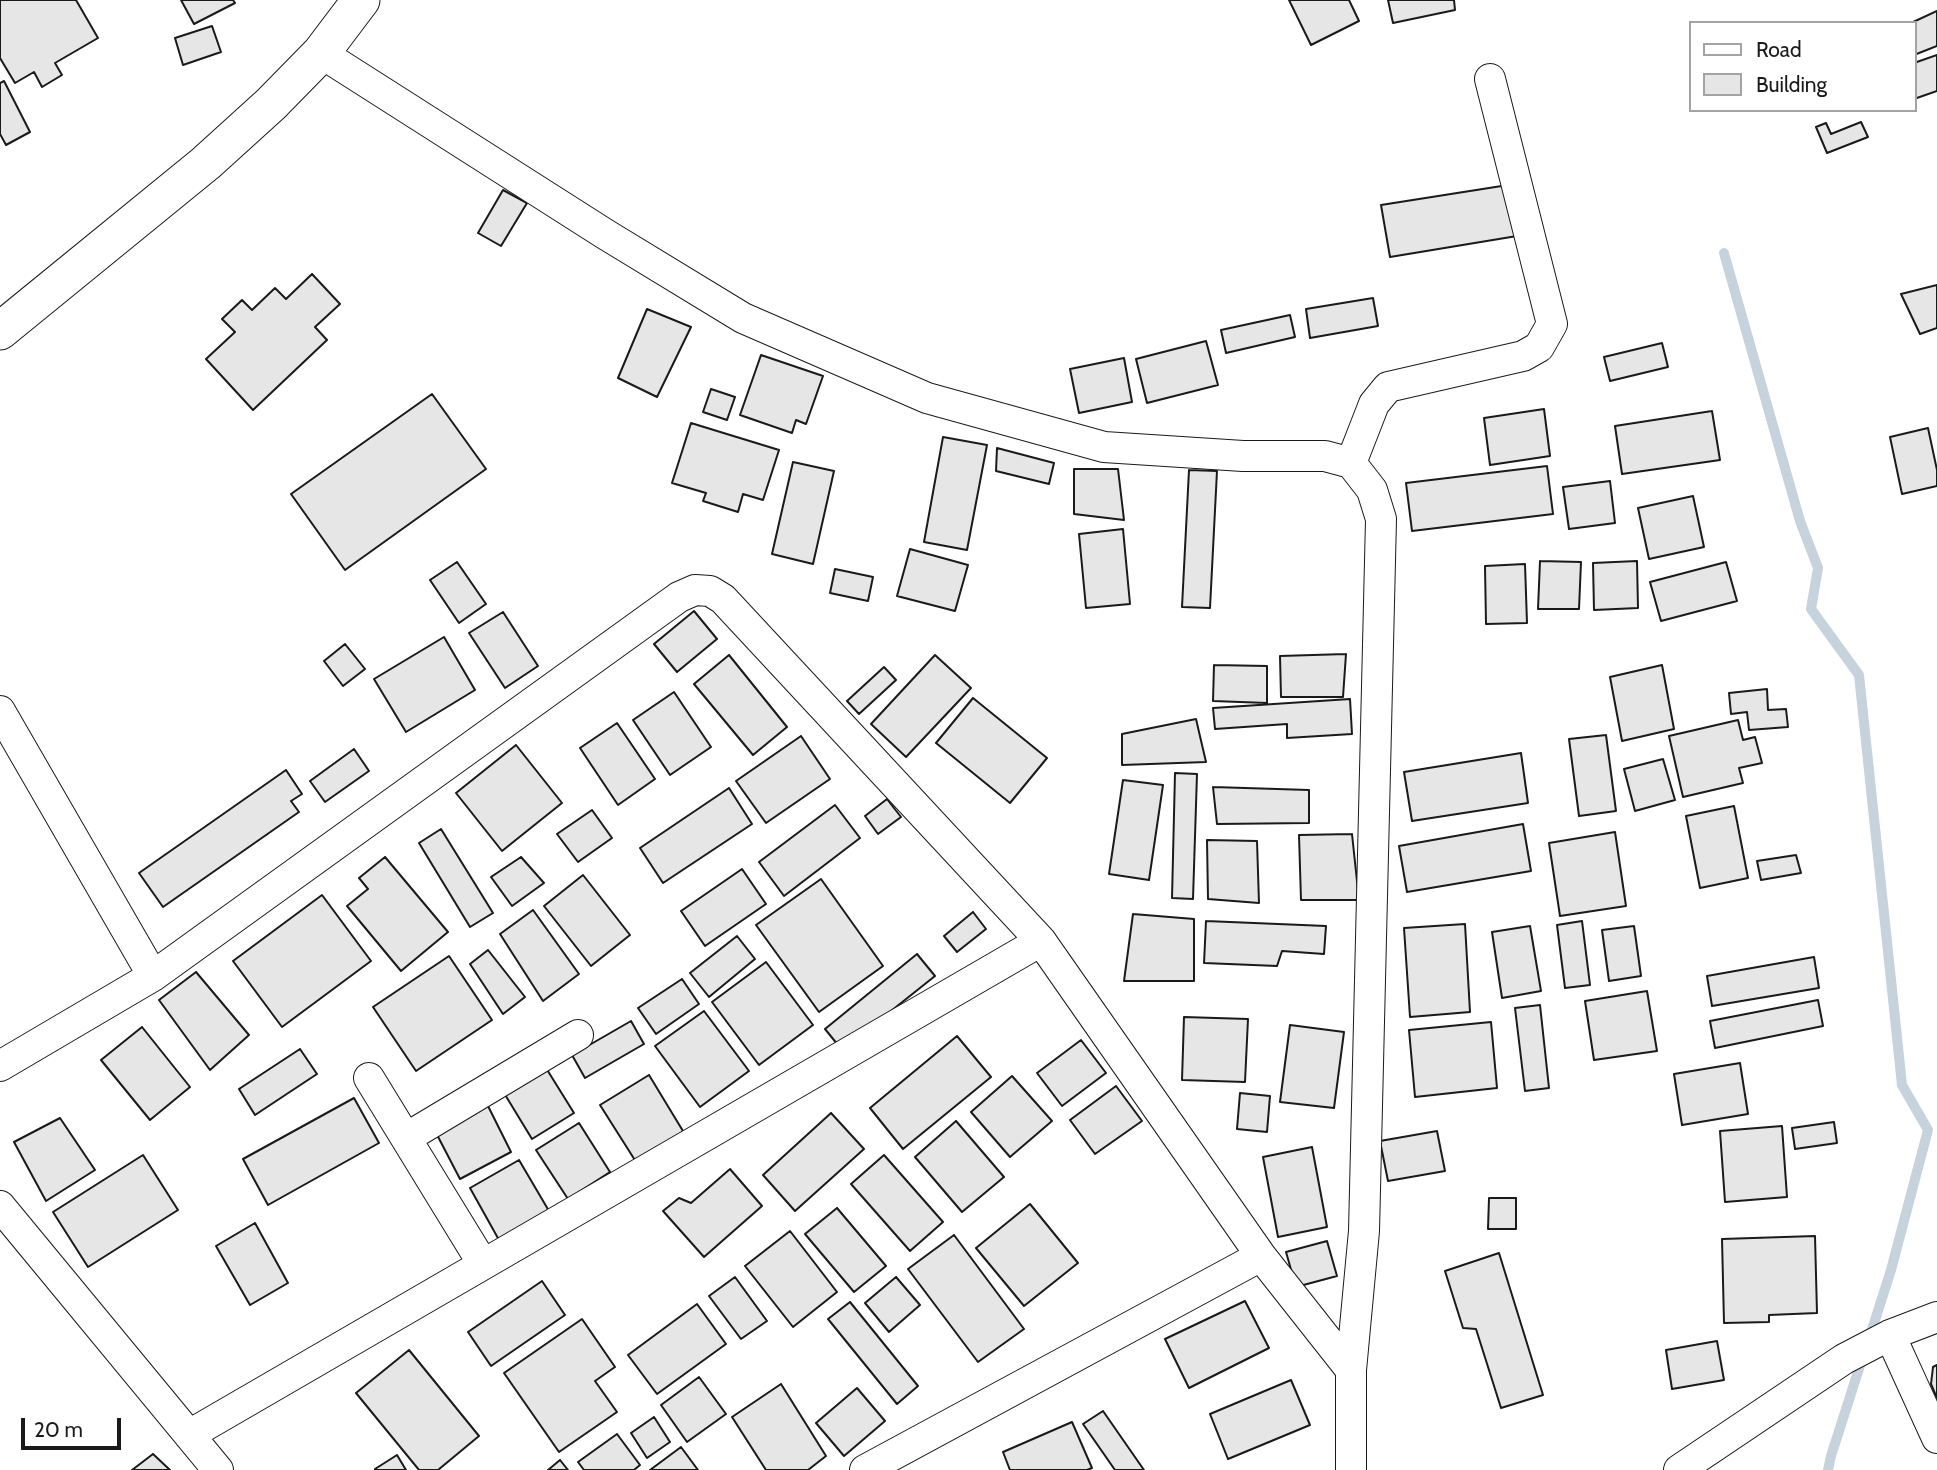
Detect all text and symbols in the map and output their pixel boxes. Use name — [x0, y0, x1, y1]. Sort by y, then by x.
legend — [1688, 21, 1916, 112]
text: Road — [1756, 37, 1802, 62]
text: Building — [1756, 72, 1827, 97]
scale bar — [24, 1404, 124, 1448]
text: 20 m — [34, 1417, 83, 1442]

